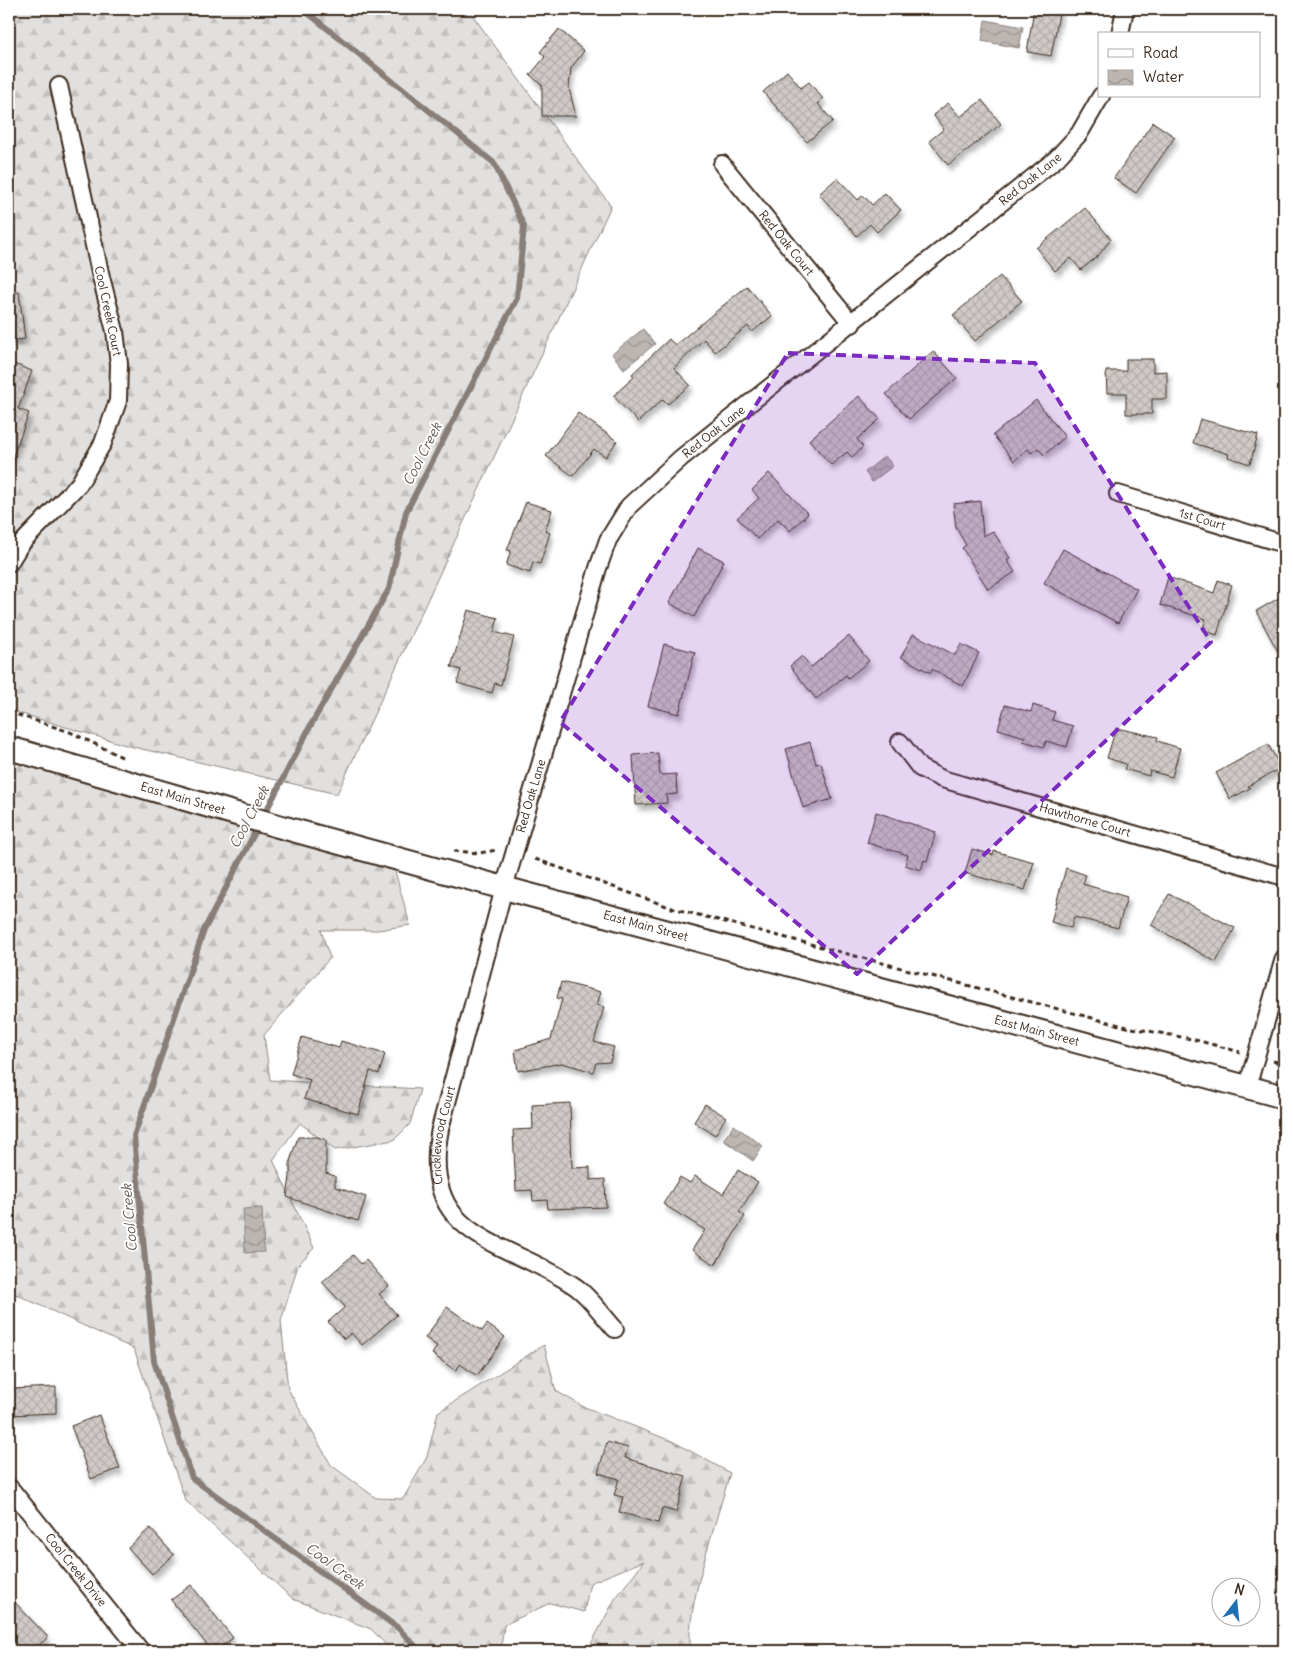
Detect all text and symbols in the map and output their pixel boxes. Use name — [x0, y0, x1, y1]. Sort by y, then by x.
legend — [1098, 32, 1260, 98]
text: Road — [1143, 43, 1178, 62]
text: Water — [1143, 67, 1184, 86]
street label: Red Oak Lane — [996, 150, 1065, 208]
street label: Red Oak Court — [756, 207, 818, 278]
street label: Cool Creek Court — [92, 265, 125, 357]
street label: Red Oak Lane — [679, 402, 748, 461]
water label: Cool Creek — [399, 419, 446, 488]
street label: 1st Court — [1177, 505, 1227, 533]
street label: Red Oak Lane — [513, 758, 548, 834]
street label: East Main Street — [139, 779, 227, 817]
water label: Cool Creek — [225, 782, 273, 851]
street label: Hawthorne Court — [1038, 799, 1132, 840]
street label: East Main Street — [602, 907, 690, 944]
street label: East Main Street — [993, 1012, 1081, 1049]
street label: Cricklewood Court — [429, 1084, 458, 1186]
water label: Cool Creek — [117, 1183, 141, 1253]
street label: Cool Creek Drive — [42, 1530, 110, 1609]
water label: Cool Creek — [302, 1539, 368, 1594]
north arrow — [1210, 1578, 1260, 1628]
text: N — [1232, 1580, 1247, 1599]

